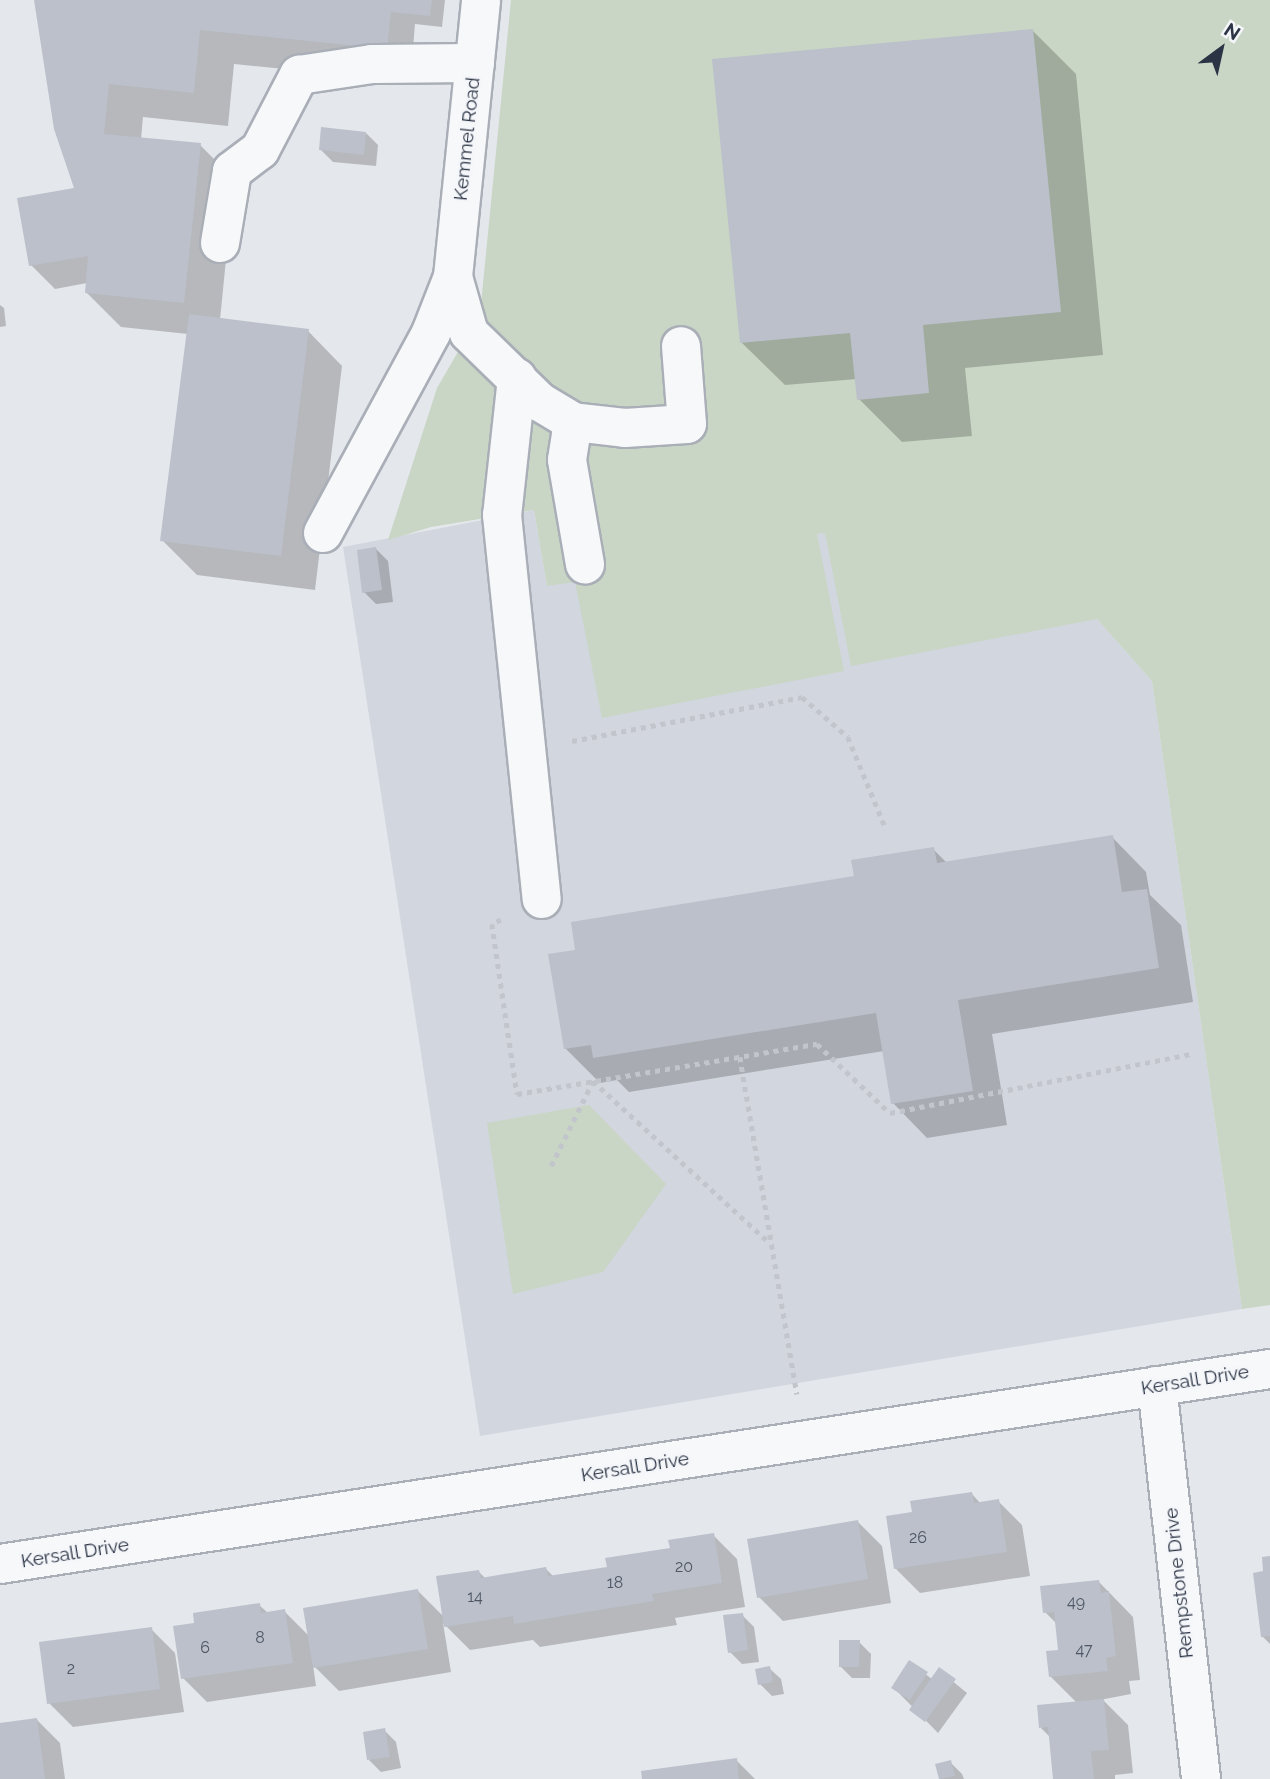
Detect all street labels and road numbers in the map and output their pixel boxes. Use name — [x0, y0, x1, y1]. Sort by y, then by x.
street label: Kemmel Road — [449, 76, 485, 202]
street label: Kersall Drive — [1139, 1360, 1251, 1400]
street label: Kersall Drive — [579, 1447, 691, 1487]
street label: Rempstone Drive — [1160, 1506, 1198, 1660]
street label: Kersall Drive — [19, 1533, 131, 1573]

